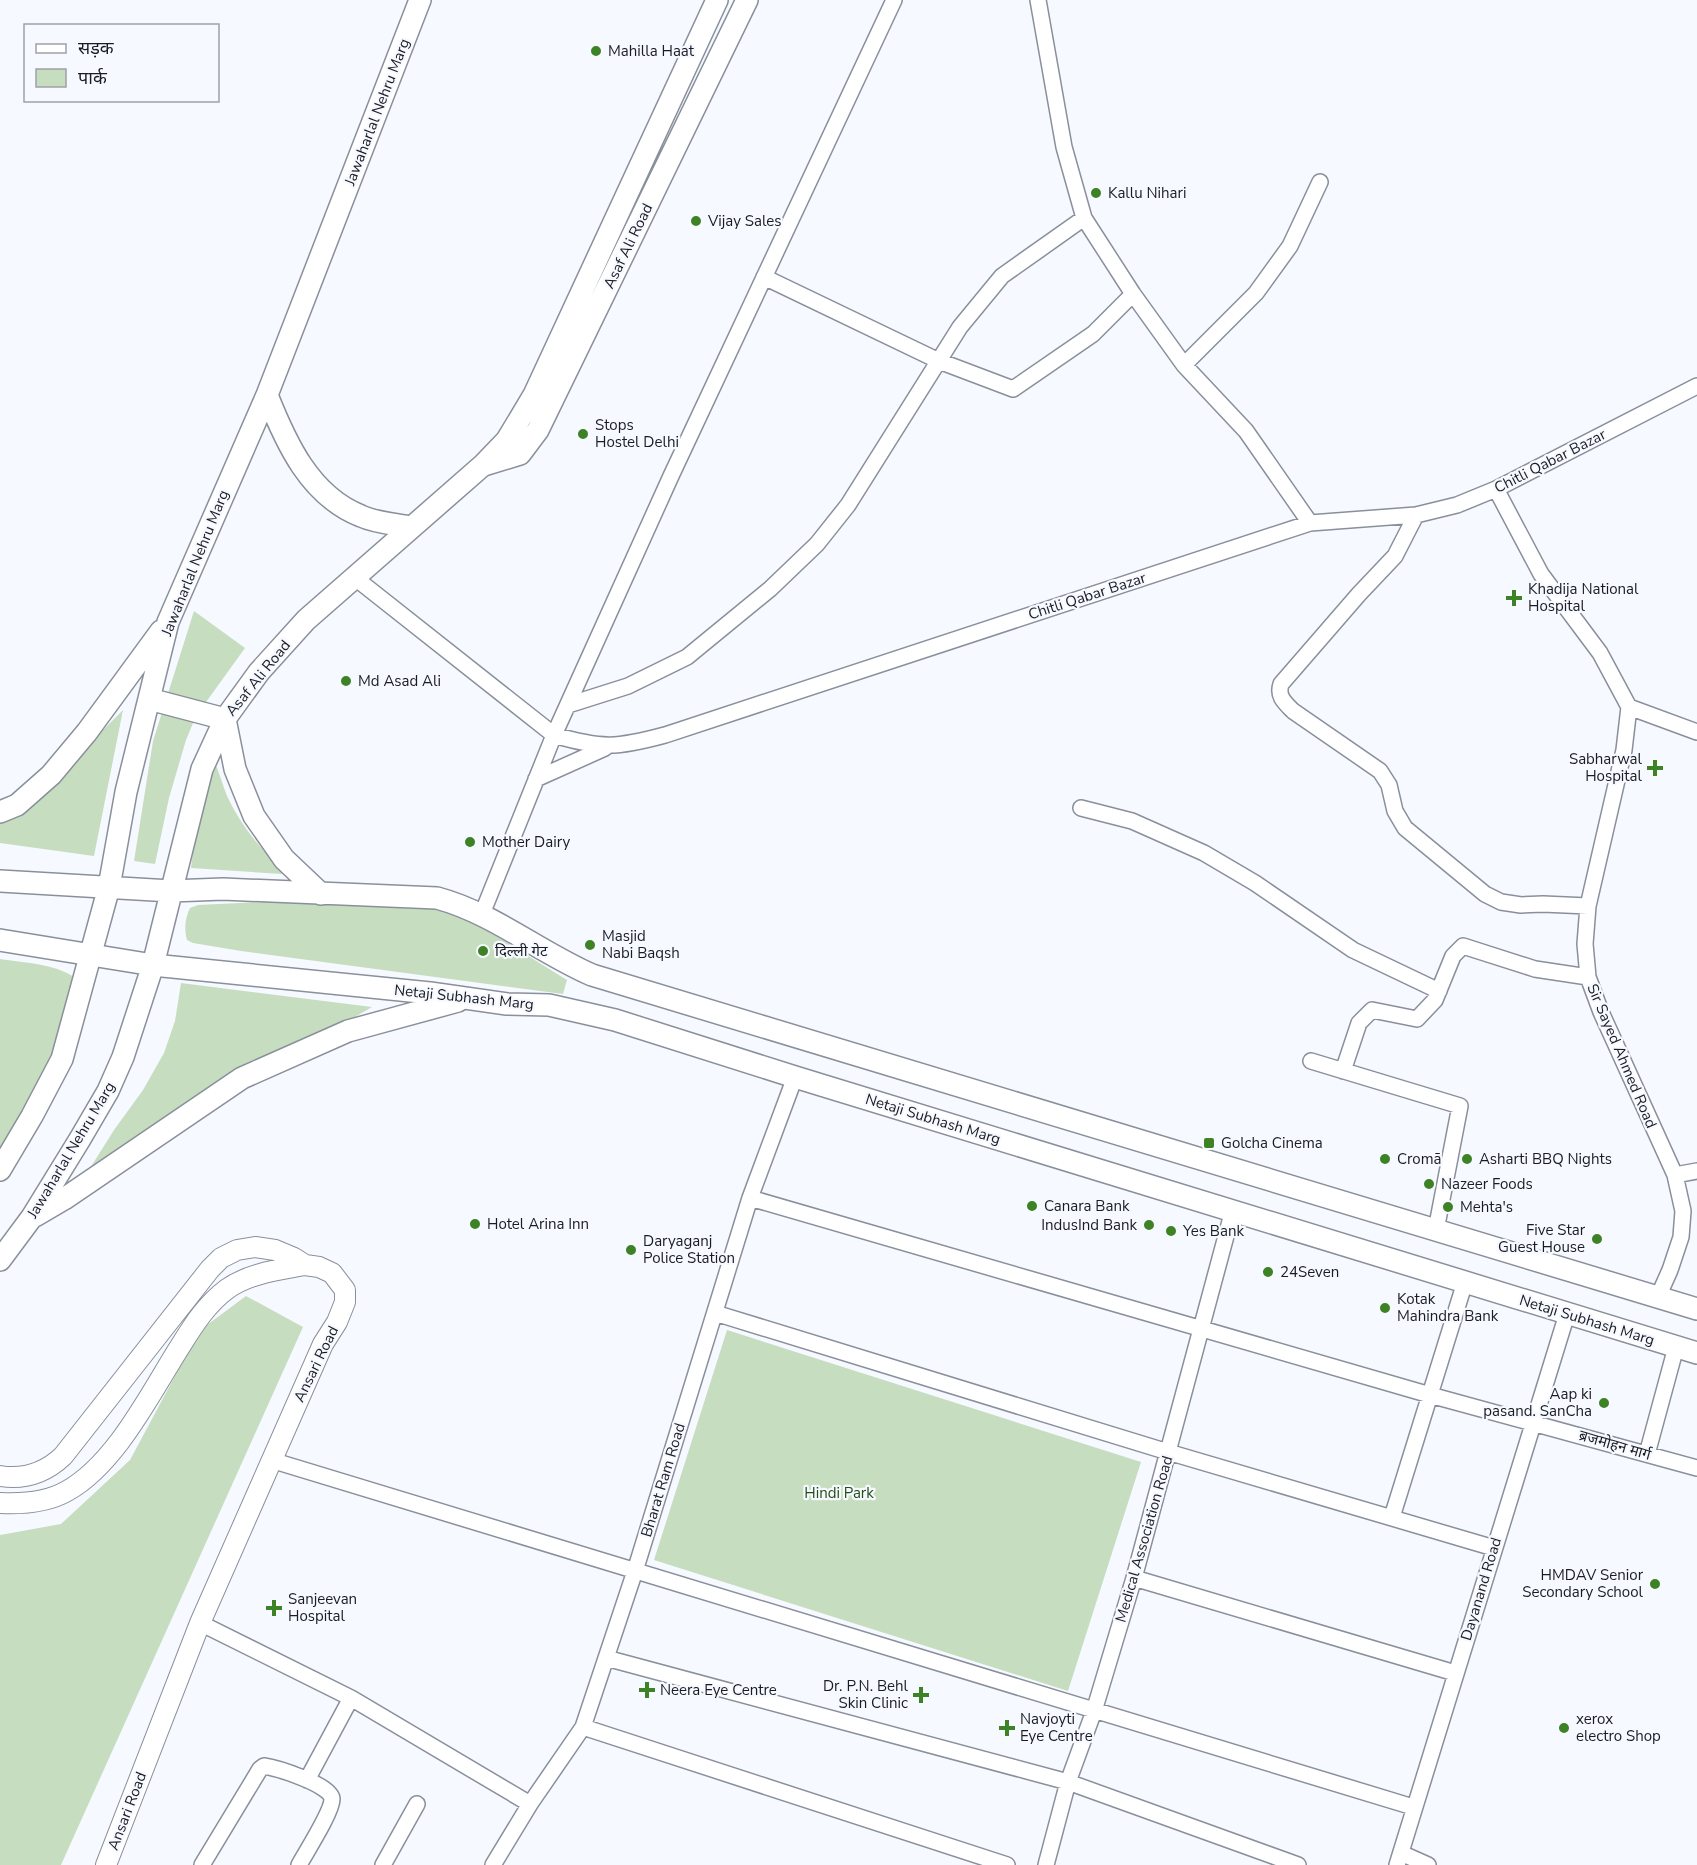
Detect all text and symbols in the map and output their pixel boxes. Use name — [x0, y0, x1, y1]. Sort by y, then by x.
legend — [24, 24, 219, 102]
text: सड़क — [78, 36, 115, 60]
street label: Jawaharlal Nehru Marg — [339, 36, 414, 189]
place label: Mahilla Haat — [608, 41, 695, 61]
marker: Mahilla Haat — [589, 44, 603, 58]
text: पार्क — [78, 66, 108, 90]
place label: Kallu Nihari — [1108, 183, 1186, 203]
marker: Kallu Nihari — [1089, 186, 1103, 200]
street label: Asaf Ali Road — [599, 200, 657, 292]
place label: Vijay Sales — [707, 211, 782, 231]
marker: Vijay Sales — [689, 214, 703, 228]
place label: Stops Hostel Delhi — [595, 415, 679, 452]
street label: Chitli Qabar Bazar — [1491, 424, 1610, 498]
marker: Stops Hostel Delhi — [576, 427, 590, 441]
street label: Jawaharlal Nehru Marg — [156, 487, 233, 640]
street label: Chitli Qabar Bazar — [1026, 567, 1149, 624]
place label: Khadija National Hospital — [1528, 579, 1639, 616]
marker: Khadija National Hospital — [1505, 589, 1523, 607]
street label: Asaf Ali Road — [221, 636, 295, 720]
place label: Md Asad Ali — [358, 671, 441, 691]
marker: Md Asad Ali — [339, 674, 353, 688]
place label: Sabharwal Hospital — [1569, 749, 1643, 786]
marker: Sabharwal Hospital — [1646, 759, 1664, 777]
place label: Mother Dairy — [482, 832, 570, 852]
marker: Mother Dairy — [463, 835, 477, 849]
place label: Masjid Nabi Baqsh — [602, 926, 680, 963]
marker: Masjid Nabi Baqsh — [583, 938, 597, 952]
place label: दिल्ली गेट — [495, 941, 548, 961]
marker: दिल्ली गेट — [476, 944, 490, 958]
street label: Netaji Subhash Marg — [393, 980, 535, 1014]
street label: Sir Sayed Ahmed Road — [1583, 981, 1661, 1131]
street label: Jawaharlal Nehru Marg — [22, 1078, 120, 1223]
street label: Netaji Subhash Marg — [863, 1089, 1003, 1149]
place label: Golcha Cinema — [1221, 1133, 1323, 1153]
marker: Golcha Cinema — [1202, 1136, 1216, 1150]
place label: Cromā — [1397, 1149, 1442, 1169]
place label: Asharti BBQ Nights — [1479, 1149, 1612, 1169]
marker: Cromā — [1378, 1152, 1392, 1166]
marker: Asharti BBQ Nights — [1460, 1152, 1474, 1166]
place label: Nazeer Foods — [1441, 1174, 1533, 1194]
marker: Nazeer Foods — [1422, 1177, 1436, 1191]
place label: Canara Bank — [1044, 1196, 1130, 1216]
place label: Mehta's — [1460, 1197, 1513, 1217]
marker: Canara Bank — [1025, 1199, 1039, 1213]
marker: Mehta's — [1441, 1200, 1455, 1214]
place label: Hotel Arina Inn — [487, 1214, 589, 1234]
place label: IndusInd Bank — [1041, 1215, 1137, 1235]
marker: Hotel Arina Inn — [468, 1217, 482, 1231]
marker: IndusInd Bank — [1142, 1218, 1156, 1232]
place label: Five Star Guest House — [1498, 1220, 1586, 1257]
place label: Yes Bank — [1182, 1221, 1244, 1241]
marker: Yes Bank — [1164, 1224, 1178, 1238]
place label: Daryaganj Police Station — [643, 1231, 735, 1268]
marker: Five Star Guest House — [1590, 1232, 1604, 1246]
marker: Daryaganj Police Station — [624, 1243, 638, 1257]
place label: 24Seven — [1280, 1262, 1339, 1282]
marker: 24Seven — [1261, 1265, 1275, 1279]
place label: Kotak Mahindra Bank — [1397, 1289, 1499, 1326]
street label: Netaji Subhash Marg — [1517, 1290, 1657, 1350]
marker: Kotak Mahindra Bank — [1378, 1301, 1392, 1315]
street label: Ansari Road — [289, 1323, 343, 1405]
place label: Aap ki pasand. SanCha — [1483, 1384, 1592, 1421]
marker: Aap ki pasand. SanCha — [1597, 1396, 1611, 1410]
street label: Bharat Ram Road — [636, 1420, 690, 1540]
street label: ब्रजमोहन मार्ग — [1577, 1425, 1654, 1465]
street label: Medical Association Road — [1111, 1453, 1177, 1625]
park label: Hindi Park — [804, 1483, 874, 1503]
street label: Dayanand Road — [1456, 1535, 1506, 1643]
place label: HMDAV Senior Secondary School — [1522, 1565, 1644, 1602]
marker: HMDAV Senior Secondary School — [1648, 1577, 1662, 1591]
place label: Sanjeevan Hospital — [288, 1589, 357, 1626]
marker: Sanjeevan Hospital — [265, 1599, 283, 1617]
place label: Dr. P.N. Behl Skin Clinic — [823, 1676, 909, 1713]
place label: Neera Eye Centre — [660, 1680, 777, 1700]
marker: Neera Eye Centre — [638, 1681, 656, 1699]
marker: Dr. P.N. Behl Skin Clinic — [912, 1686, 930, 1704]
place label: Navjoyti Eye Centre — [1020, 1709, 1093, 1746]
place label: xerox electro Shop — [1576, 1709, 1661, 1746]
marker: Navjoyti Eye Centre — [998, 1719, 1016, 1737]
marker: xerox electro Shop — [1557, 1721, 1571, 1735]
street label: Ansari Road — [103, 1769, 151, 1853]

